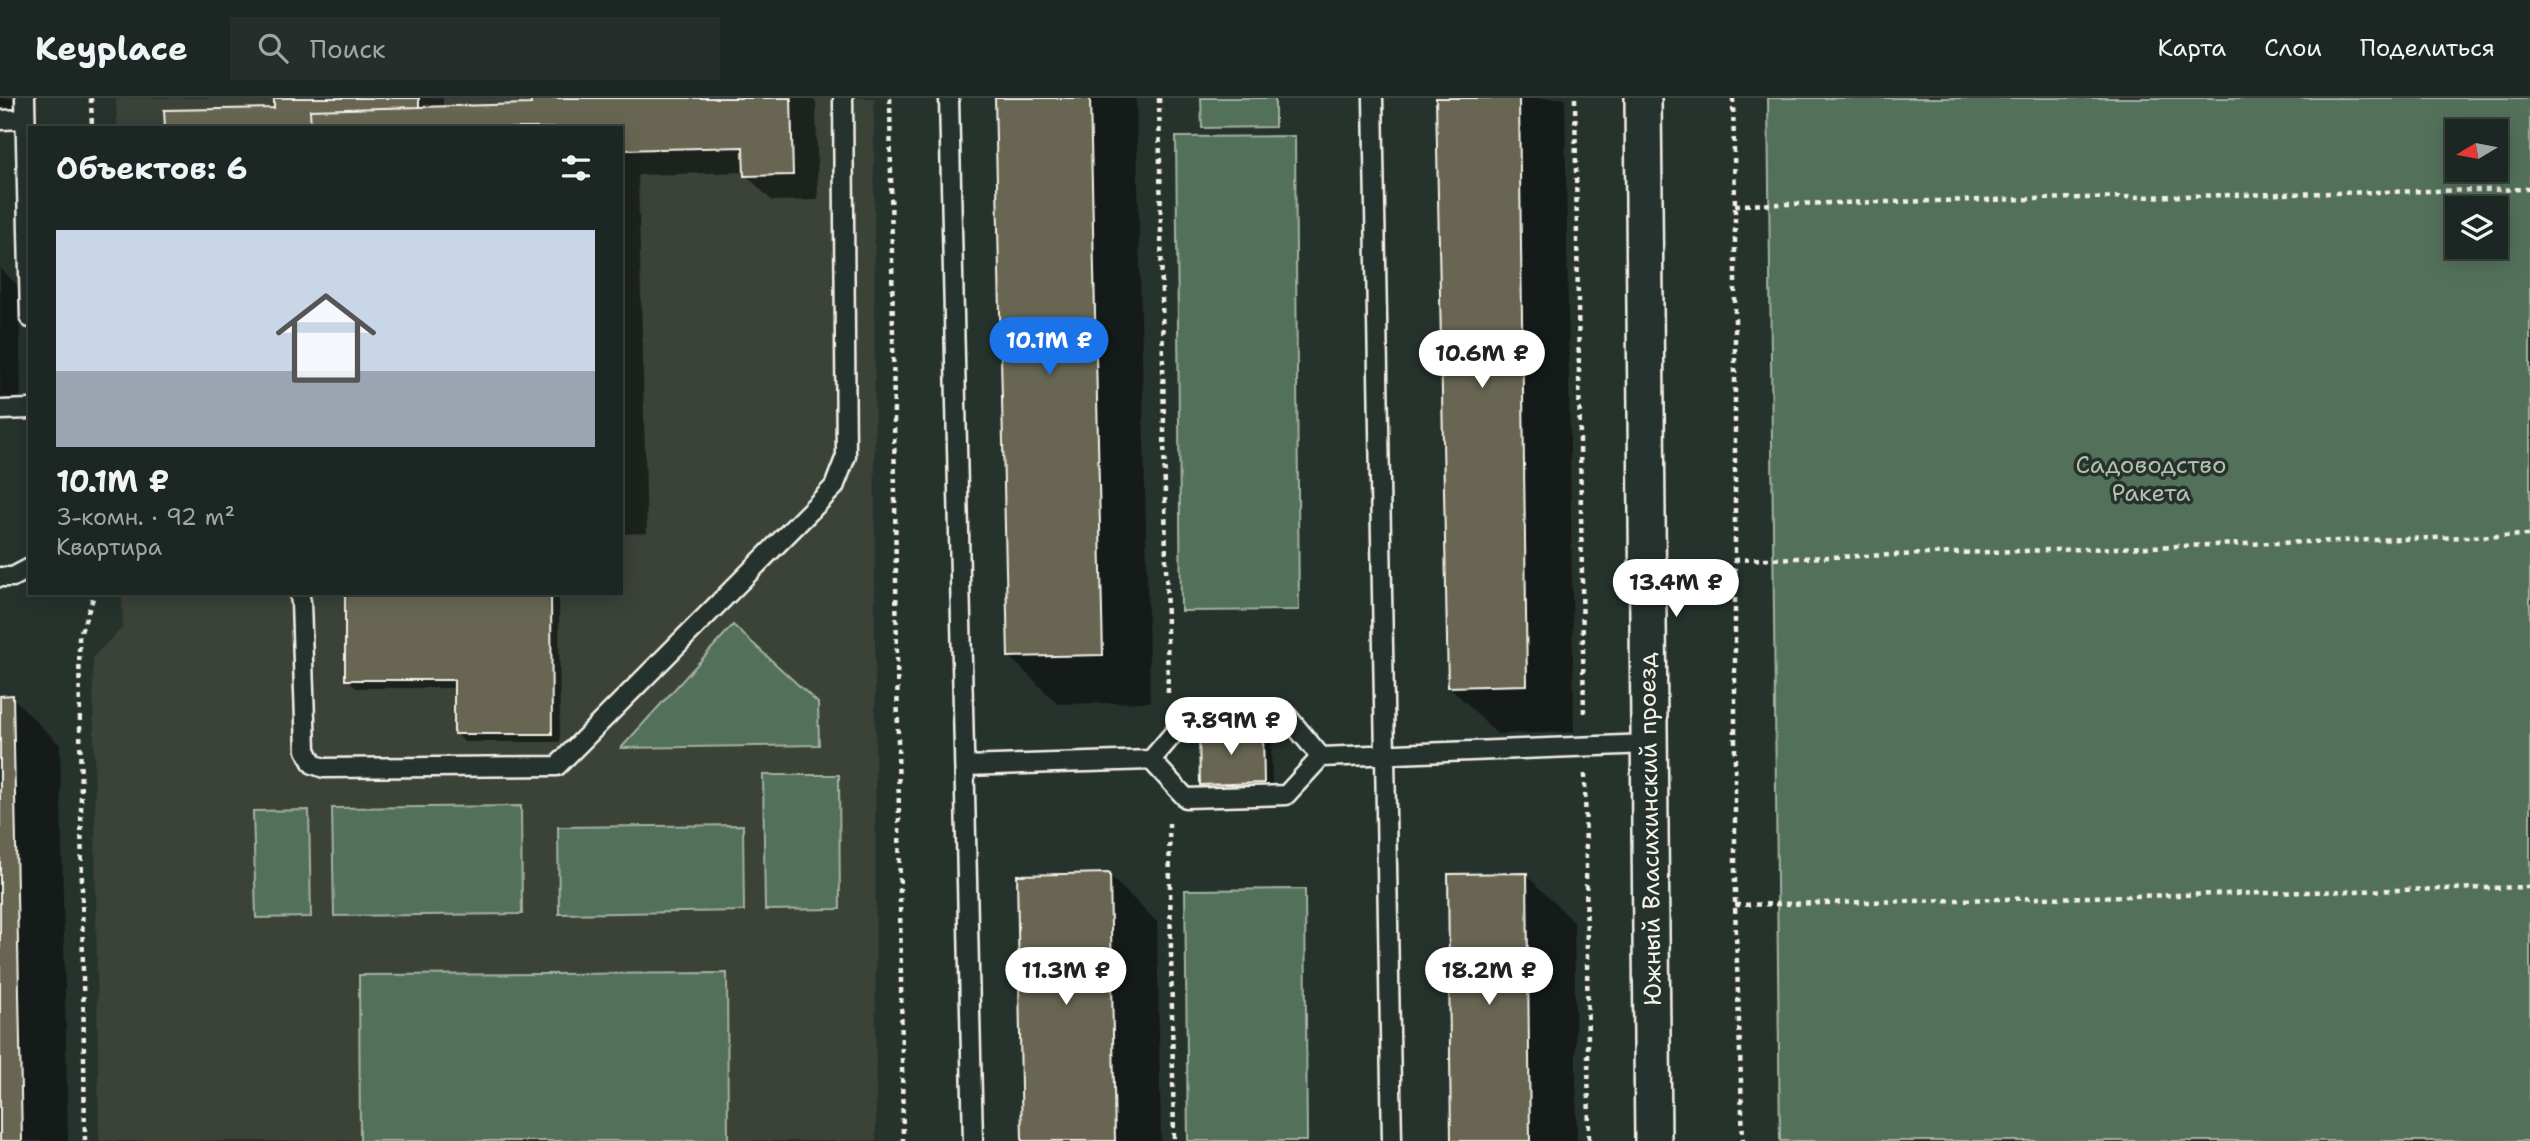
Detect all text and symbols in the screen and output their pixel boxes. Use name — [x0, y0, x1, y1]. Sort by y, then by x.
search box — [230, 17, 720, 80]
text: Keyplace — [35, 26, 188, 71]
icon: search — [254, 29, 292, 67]
text: Поиск — [310, 31, 386, 66]
text: Карта — [2158, 32, 2226, 64]
text: Слои — [2264, 32, 2322, 64]
text: Поделиться — [2360, 32, 2495, 64]
north arrow — [2445, 119, 2508, 182]
map controls — [2445, 119, 2508, 259]
text: Объектов: 6 — [56, 148, 248, 189]
icon: filters — [557, 149, 595, 187]
button: layers — [2445, 196, 2508, 259]
icon: home — [263, 275, 389, 401]
pin: 10.1M ₽ — [984, 317, 1114, 377]
text: 10.1M ₽ — [1005, 325, 1093, 355]
pin: 10.6M ₽ — [1417, 330, 1547, 390]
text: 10.6M ₽ — [1435, 338, 1529, 368]
park label: Садоводство Ракета — [2075, 449, 2227, 509]
text: 10.1M ₽ — [56, 461, 169, 502]
text: 3-комн. · 92 m² — [56, 502, 235, 532]
text: Квартира — [56, 532, 162, 562]
pin: 13.4M ₽ — [1611, 560, 1741, 619]
text: 13.4M ₽ — [1629, 567, 1723, 597]
street label: Южный Власихинский проезд — [1631, 652, 1669, 1006]
pin: 7.89M ₽ — [1166, 698, 1296, 757]
text: 7.89M ₽ — [1181, 705, 1281, 735]
pin: 11.3M ₽ — [1001, 948, 1131, 1007]
pin: 18.2M ₽ — [1424, 948, 1554, 1007]
text: 11.3M ₽ — [1021, 955, 1111, 985]
text: 18.2M ₽ — [1441, 955, 1537, 985]

